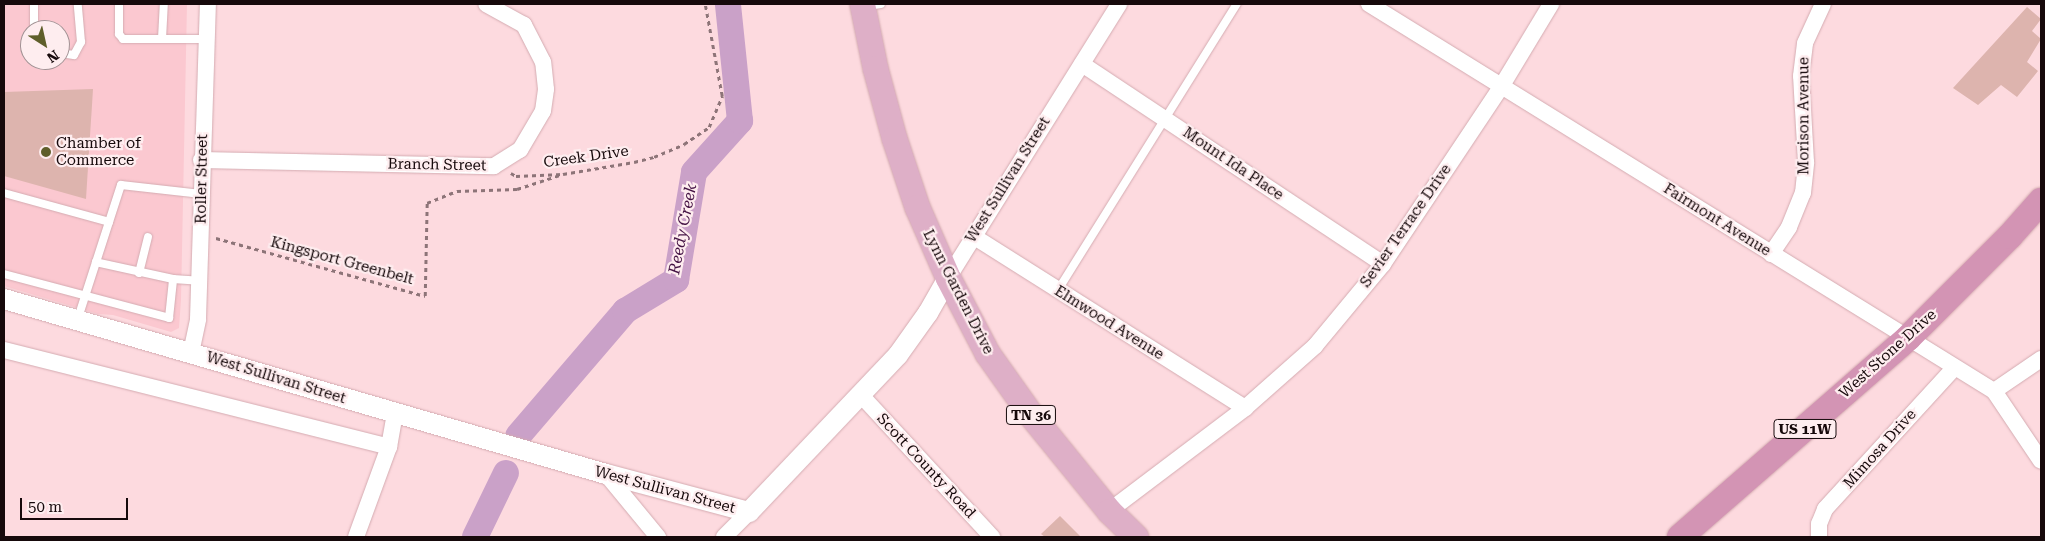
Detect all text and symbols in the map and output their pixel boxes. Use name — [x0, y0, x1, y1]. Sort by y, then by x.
north arrow — [20, 20, 70, 70]
text: N — [44, 47, 62, 66]
street label: Morison Avenue — [1795, 57, 1813, 175]
street label: West Sullivan Street — [962, 114, 1054, 246]
street label: Mount Ida Place — [1179, 124, 1287, 204]
place label: Chamber of Commerce — [56, 134, 141, 169]
street label: Roller Street — [192, 134, 212, 224]
street label: Creek Drive — [542, 142, 630, 172]
marker: Chamber of Commerce — [40, 146, 52, 158]
street label: Branch Street — [387, 155, 487, 175]
street label: Sevier Terrace Drive — [1357, 161, 1455, 291]
street label: Fairmont Avenue — [1660, 180, 1774, 260]
water label: Reedy Creek — [665, 182, 701, 276]
street label: Lynn Garden Drive — [919, 227, 997, 357]
street label: Kingsport Greenbelt — [268, 233, 416, 289]
street label: Elmwood Avenue — [1051, 282, 1167, 364]
street label: West Stone Drive — [1836, 306, 1940, 402]
street label: West Sullivan Street — [204, 348, 348, 408]
road number: TN 36 — [1005, 404, 1057, 426]
street label: Mimosa Drive — [1840, 406, 1920, 492]
street label: Scott County Road — [873, 410, 979, 522]
road number: US 11W — [1772, 418, 1838, 440]
street label: West Sullivan Street — [593, 463, 737, 517]
scale bar — [22, 488, 130, 520]
text: 50 m — [28, 498, 62, 516]

